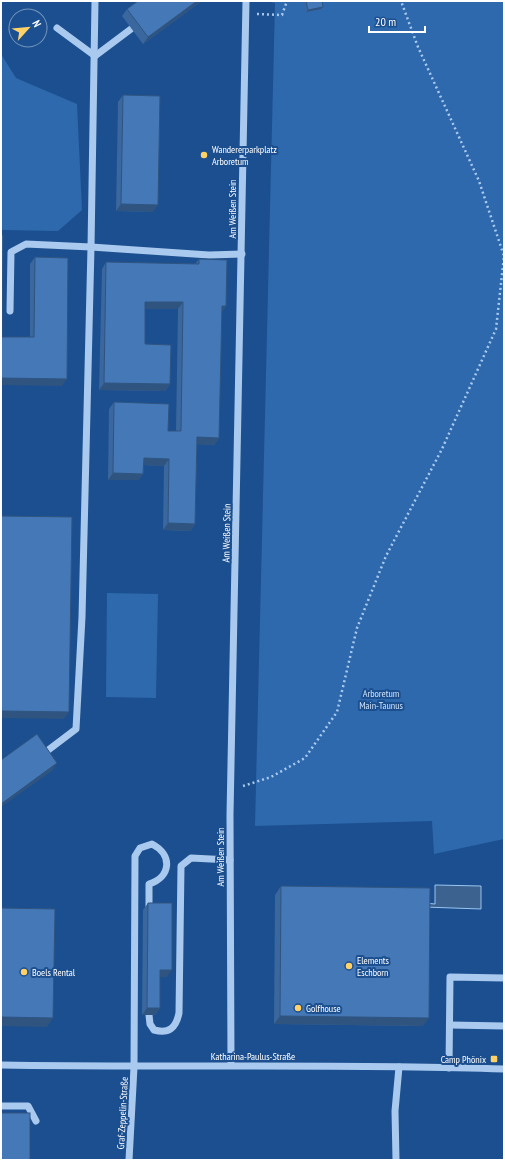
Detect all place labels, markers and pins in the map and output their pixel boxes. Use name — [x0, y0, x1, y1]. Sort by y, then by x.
place label: Wandererparkplatz Arboretum — [212, 143, 277, 168]
marker: Wandererparkplatz Arboretum — [199, 150, 209, 160]
place label: Elements Eschborn — [357, 954, 390, 979]
marker: Elements Eschborn — [344, 961, 354, 971]
place label: Boels Rental — [32, 966, 76, 979]
marker: Boels Rental — [19, 967, 29, 977]
place label: Golfhouse — [306, 1002, 341, 1015]
marker: Golfhouse — [293, 1003, 303, 1013]
place label: Camp Phönix — [441, 1053, 486, 1066]
marker: Camp Phönix — [489, 1054, 499, 1064]

